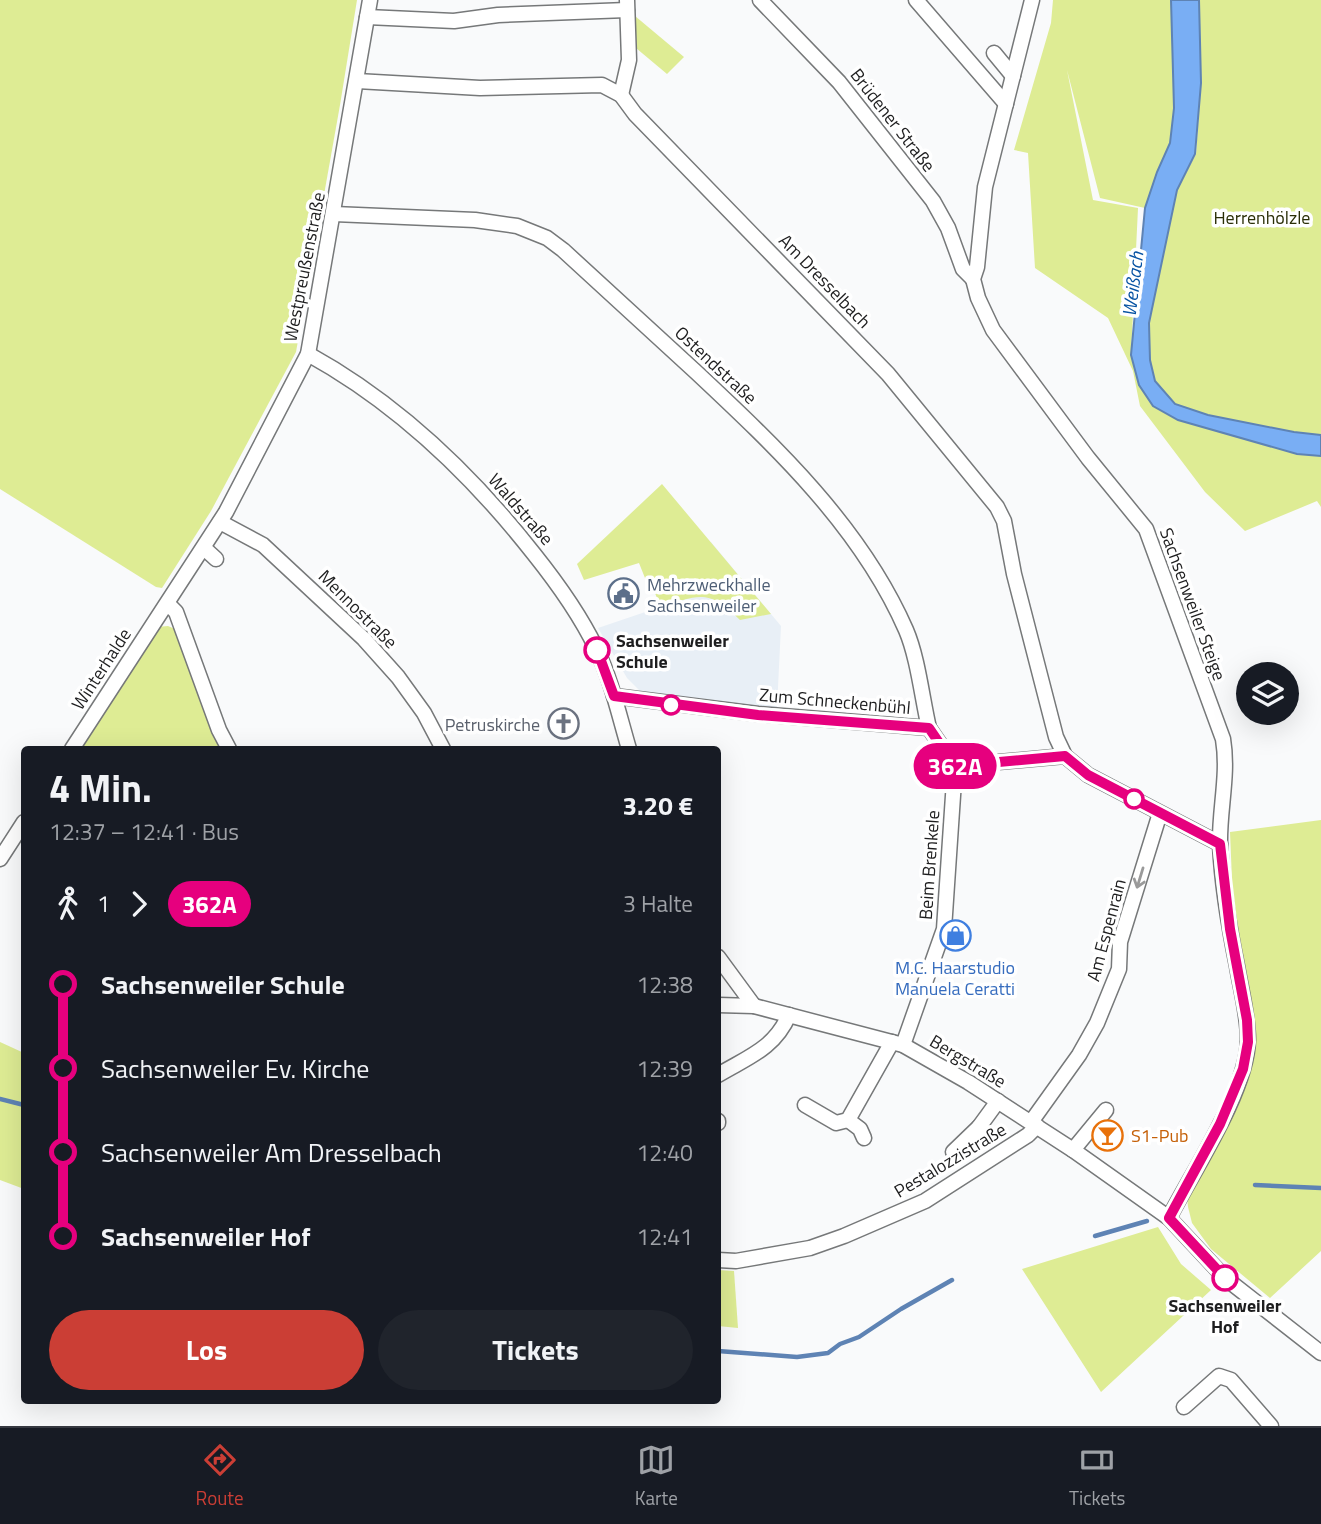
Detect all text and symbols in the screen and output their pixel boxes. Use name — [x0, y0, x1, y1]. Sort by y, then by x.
street label: Brüdener Straße — [844, 62, 942, 178]
street label: Westpreußenstraße — [276, 190, 332, 344]
park label: Herrenhölzle — [1214, 204, 1310, 231]
street label: Am Dresselbach — [773, 228, 877, 334]
water label: Weißach — [1114, 250, 1150, 318]
street label: Ostendstraße — [669, 320, 763, 410]
street label: Waldstraße — [482, 467, 560, 551]
street label: Sachsenweiler Steige — [1153, 524, 1233, 684]
street label: Mennostraße — [312, 563, 404, 655]
place label: Mehrzweckhalle Sachsenweiler — [647, 571, 770, 619]
public building icon: Mehrzweckhalle Sachsenweiler — [607, 577, 641, 611]
street label: Winterhalde — [64, 623, 138, 715]
place label: Sachsenweiler Schule — [616, 627, 729, 675]
marker: Sachsenweiler Schule — [584, 637, 610, 663]
map controls — [1236, 662, 1299, 725]
button: layers — [1236, 662, 1299, 725]
street label: Zum Schneckenbühl — [758, 681, 912, 721]
unlabelled marker — [661, 695, 681, 715]
church icon: Petruskirche — [546, 707, 580, 741]
place label: Petruskirche — [445, 711, 540, 738]
line badge: 362A — [906, 743, 1004, 789]
text: 362A — [928, 748, 982, 784]
text: 4 Min. — [49, 759, 152, 817]
text: 3.20 € — [622, 786, 693, 825]
unlabelled marker — [1124, 789, 1144, 809]
street label: Beim Brenkele — [912, 809, 946, 921]
text: 12:37 – 12:41 · Bus — [49, 814, 239, 849]
one-way arrow — [1133, 866, 1146, 888]
street label: Am Espenrain — [1079, 876, 1133, 984]
icon: walk — [49, 885, 87, 923]
icon: forward — [120, 885, 158, 923]
text: 1 — [97, 886, 110, 921]
text: 362A — [182, 886, 237, 922]
text: 3 Halte — [623, 886, 693, 921]
shop icon: M.C. Haarstudio Manuela Ceratti — [938, 919, 972, 953]
place label: M.C. Haarstudio Manuela Ceratti — [895, 954, 1015, 1002]
text: Sachsenweiler Schule — [101, 965, 345, 1004]
text: 12:38 — [636, 967, 693, 1002]
street label: Bergstraße — [925, 1028, 1011, 1094]
text: Sachsenweiler Ev. Kirche — [101, 1049, 370, 1088]
text: 12:39 — [636, 1051, 693, 1086]
street label: Pestalozzistraße — [889, 1116, 1011, 1204]
bar icon: S1-Pub — [1091, 1118, 1125, 1152]
place label: S1-Pub — [1131, 1122, 1188, 1149]
text: Sachsenweiler Am Dresselbach — [101, 1133, 442, 1172]
text: 12:40 — [636, 1135, 693, 1170]
text: Sachsenweiler Hof — [101, 1217, 310, 1256]
text: 12:41 — [636, 1219, 693, 1254]
marker: Sachsenweiler Hof — [1212, 1265, 1238, 1291]
place label: Sachsenweiler Hof — [1169, 1292, 1282, 1340]
button: Los — [49, 1310, 364, 1390]
button: Tickets — [378, 1310, 693, 1390]
tab: Route — [196, 1441, 244, 1512]
tab: Karte — [635, 1441, 678, 1512]
tab: Tickets — [1069, 1441, 1125, 1512]

